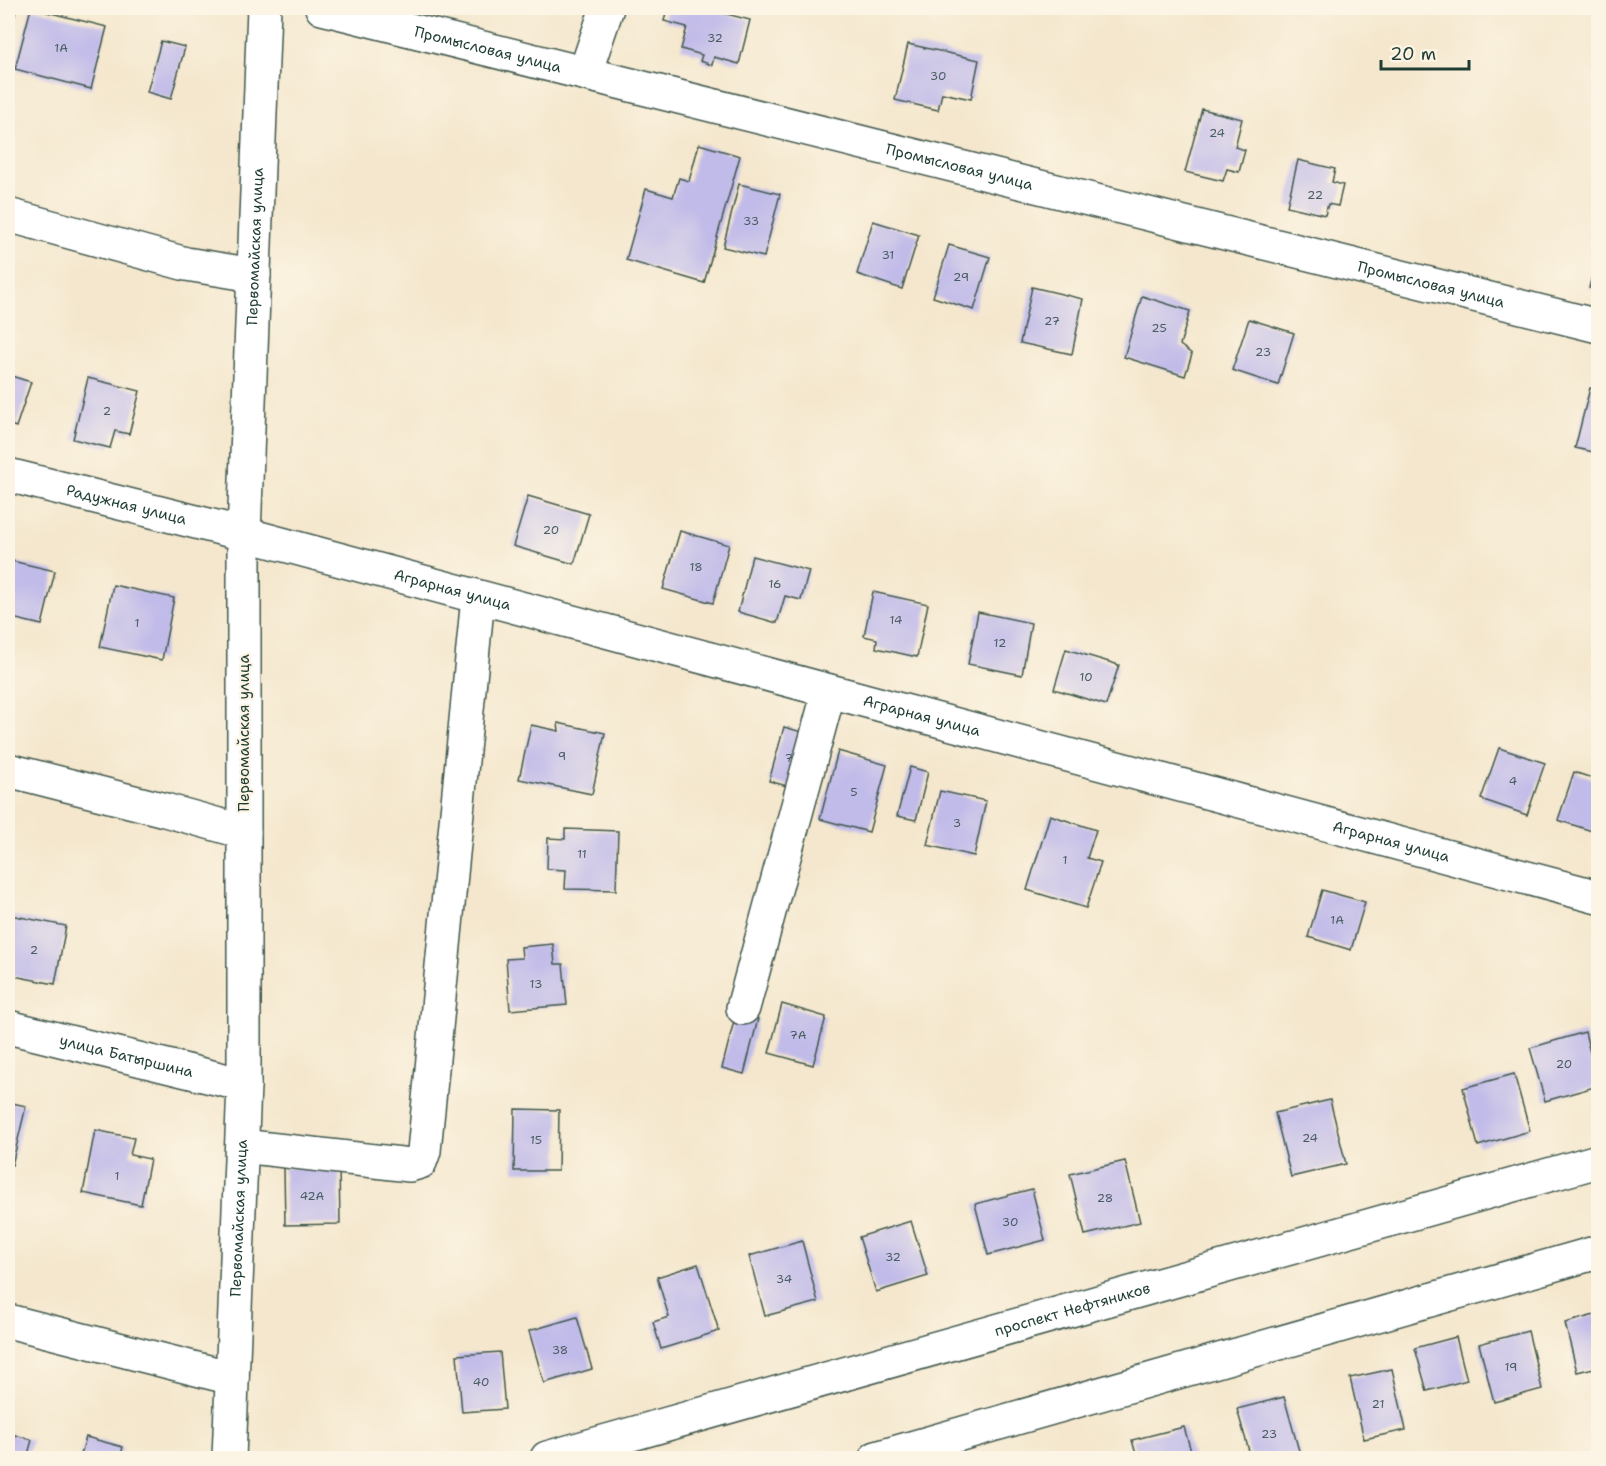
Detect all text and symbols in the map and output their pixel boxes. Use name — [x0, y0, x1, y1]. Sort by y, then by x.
street label: Промысловая улица — [412, 21, 564, 77]
house number: 32 — [707, 30, 723, 46]
scale bar — [1381, 33, 1470, 71]
house number: 1А — [54, 40, 68, 56]
text: 20 m — [1390, 42, 1436, 66]
house number: 30 — [930, 68, 946, 84]
house number: 24 — [1209, 125, 1225, 141]
street label: Промысловая улица — [884, 139, 1036, 195]
street label: Первомайская улица — [242, 167, 268, 326]
house number: 22 — [1307, 187, 1323, 203]
house number: 33 — [743, 213, 759, 229]
house number: 31 — [882, 247, 894, 263]
street label: Промысловая улица — [1355, 256, 1507, 313]
house number: 29 — [953, 269, 969, 285]
house number: 27 — [1044, 313, 1060, 329]
house number: 25 — [1151, 320, 1167, 336]
house number: 23 — [1255, 344, 1271, 360]
house number: 2 — [103, 403, 111, 419]
street label: Радужная улица — [64, 480, 189, 529]
house number: 20 — [543, 522, 559, 538]
house number: 18 — [689, 559, 703, 575]
street label: Аграрная улица — [392, 565, 514, 615]
house number: 16 — [768, 576, 782, 592]
house number: 14 — [890, 612, 902, 628]
house number: 1 — [134, 615, 140, 631]
house number: 12 — [994, 635, 1006, 651]
street label: Первомайская улица — [234, 654, 254, 812]
house number: 10 — [1079, 669, 1093, 685]
street label: Аграрная улица — [861, 690, 983, 741]
house number: 9 — [558, 748, 566, 764]
house number: 7 — [785, 750, 793, 766]
house number: 4 — [1509, 773, 1517, 789]
house number: 5 — [850, 784, 858, 800]
house number: 3 — [953, 815, 961, 831]
street label: Аграрная улица — [1330, 816, 1453, 867]
house number: 11 — [577, 846, 587, 862]
house number: 1 — [1062, 852, 1068, 868]
house number: 1А — [1330, 912, 1344, 928]
house number: 2 — [30, 942, 38, 958]
house number: 13 — [530, 976, 542, 992]
house number: 7А — [789, 1027, 807, 1043]
street label: улица Батыршина — [58, 1030, 196, 1082]
house number: 20 — [1556, 1056, 1572, 1072]
house number: 24 — [1302, 1130, 1318, 1146]
house number: 15 — [530, 1132, 542, 1148]
street label: Первомайская улица — [225, 1138, 252, 1297]
house number: 1 — [114, 1168, 120, 1184]
house number: 42А — [300, 1188, 325, 1204]
house number: 28 — [1097, 1190, 1113, 1206]
house number: 30 — [1002, 1214, 1018, 1230]
house number: 32 — [885, 1249, 901, 1265]
house number: 34 — [776, 1271, 792, 1287]
street label: проспект Нефтяников — [992, 1278, 1153, 1341]
house number: 38 — [552, 1342, 568, 1358]
house number: 19 — [1505, 1359, 1517, 1375]
house number: 40 — [473, 1374, 489, 1390]
house number: 21 — [1372, 1396, 1384, 1412]
house number: 23 — [1261, 1426, 1277, 1442]

